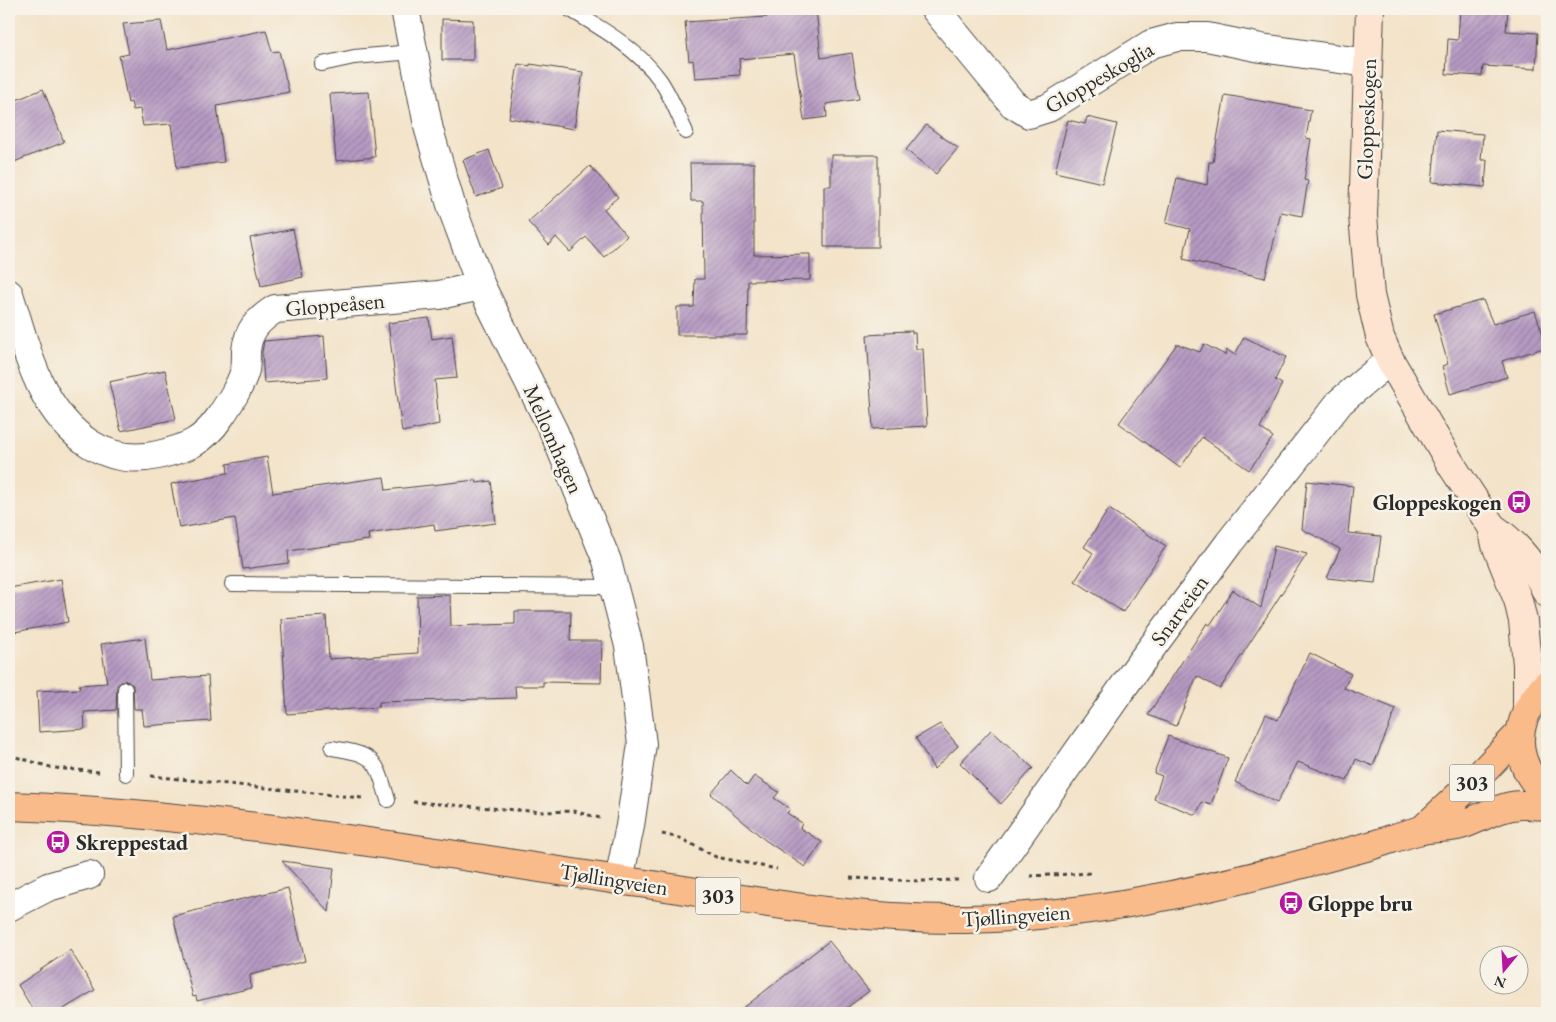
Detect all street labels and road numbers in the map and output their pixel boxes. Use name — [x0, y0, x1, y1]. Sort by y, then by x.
street label: Gloppeskoglia — [1040, 35, 1159, 120]
street label: Gloppeskogen — [1350, 57, 1383, 180]
street label: Gloppeåsen — [284, 286, 386, 323]
street label: Mellomhagen — [517, 380, 591, 499]
street label: Snarveien — [1144, 569, 1215, 652]
road number: 303 — [1450, 764, 1494, 801]
street label: Tjøllingveien — [558, 857, 670, 902]
road number: 303 — [696, 878, 740, 914]
street label: Tjøllingveien — [961, 897, 1072, 934]

